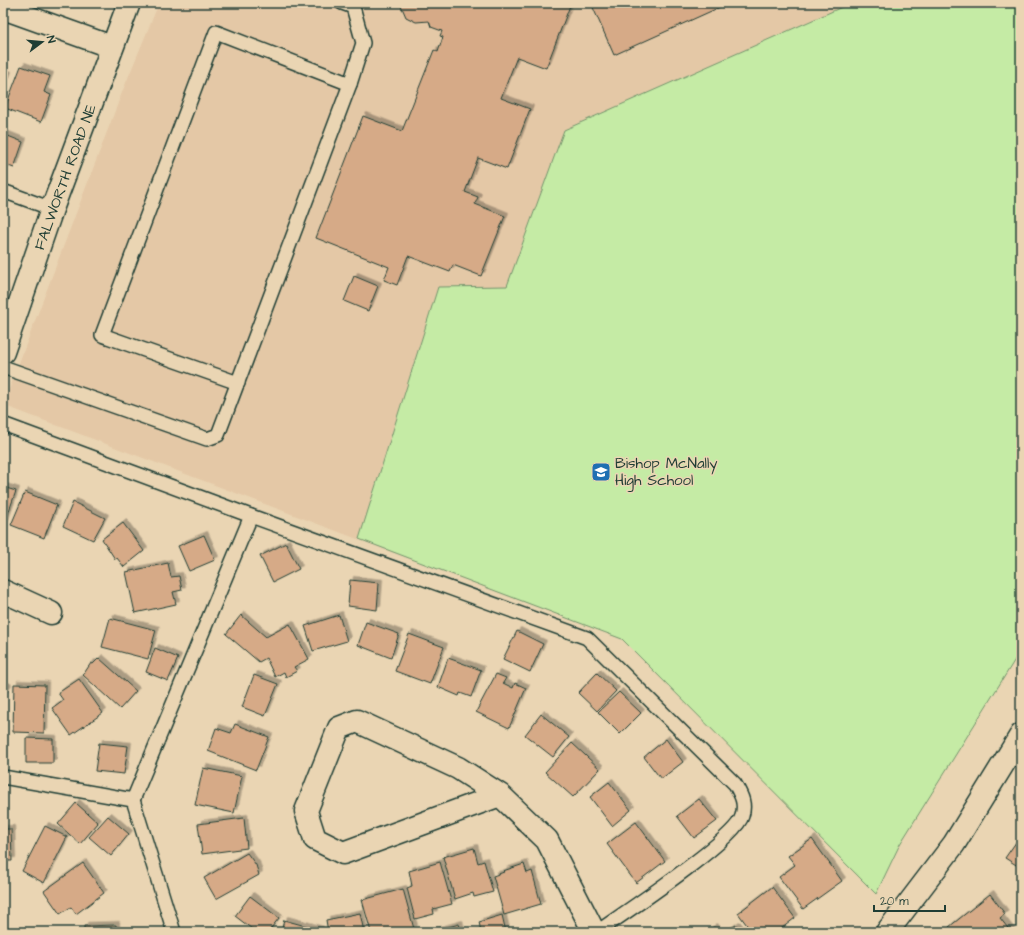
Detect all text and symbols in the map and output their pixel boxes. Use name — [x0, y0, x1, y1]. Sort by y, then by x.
north arrow — [22, 22, 62, 62]
text: N — [43, 34, 59, 45]
street label: FALWORTH ROAD NE — [29, 101, 102, 253]
place label: Bishop McNally High School — [615, 453, 718, 492]
school or university icon: Bishop McNally High School — [590, 461, 612, 483]
scale bar — [874, 887, 945, 913]
text: 20 m — [880, 893, 909, 910]

